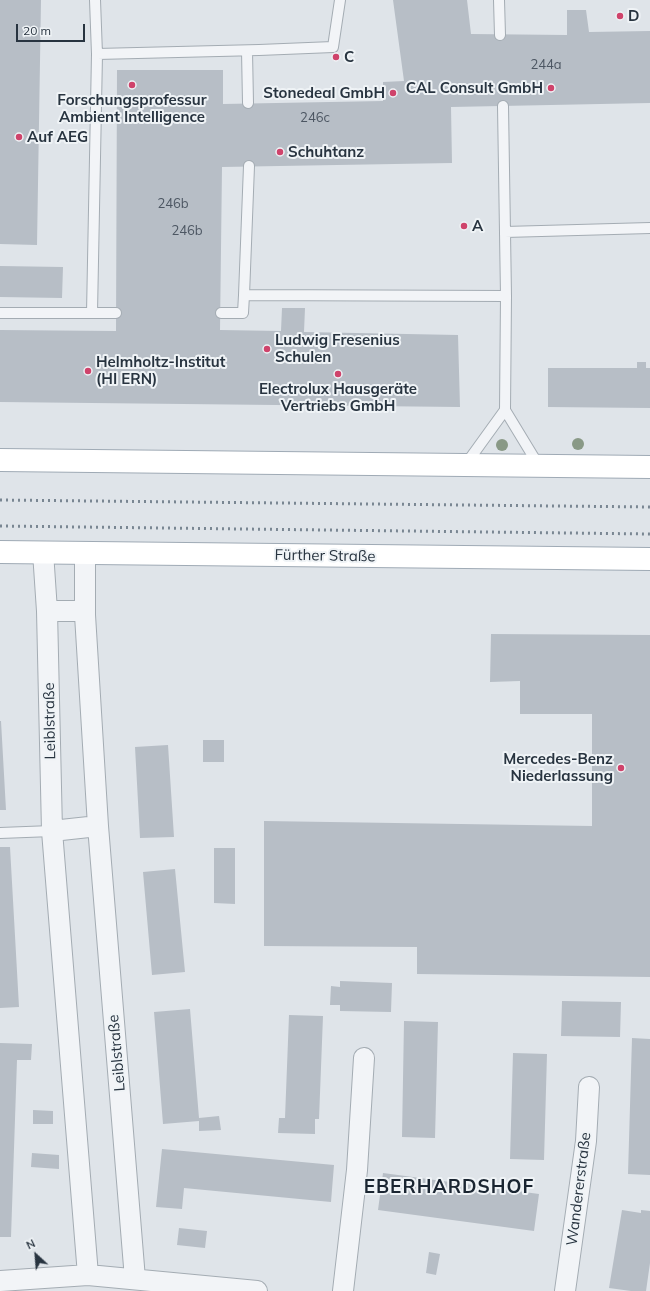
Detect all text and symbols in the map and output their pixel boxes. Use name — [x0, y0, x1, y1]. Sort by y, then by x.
place label: D — [628, 7, 639, 25]
marker: D — [615, 11, 625, 21]
scale bar — [18, 16, 87, 42]
text: 20 m — [23, 23, 51, 38]
place label: C — [344, 48, 354, 66]
marker: C — [331, 52, 341, 62]
house number: 244a — [530, 57, 562, 73]
place label: CAL Consult GmbH — [406, 79, 543, 97]
marker: Forschungsprofessur Ambient Intelligence — [127, 80, 137, 90]
marker: CAL Consult GmbH — [546, 83, 556, 93]
place label: Stonedeal GmbH — [263, 84, 385, 102]
marker: Stonedeal GmbH — [388, 88, 398, 98]
place label: Forschungsprofessur Ambient Intelligence — [57, 91, 207, 126]
house number: 246c — [300, 110, 330, 126]
place label: Auf AEG — [27, 128, 88, 146]
marker: Auf AEG — [14, 132, 24, 142]
place label: Schuhtanz — [288, 143, 364, 161]
marker: Schuhtanz — [275, 147, 285, 157]
house number: 246b — [157, 196, 189, 212]
place label: A — [472, 217, 483, 235]
marker: A — [459, 221, 469, 231]
house number: 246b — [171, 223, 203, 239]
place label: Ludwig Fresenius Schulen — [275, 331, 400, 366]
marker: Ludwig Fresenius Schulen — [262, 344, 272, 354]
place label: Helmholtz-Institut (HI ERN) — [96, 353, 225, 388]
marker: Helmholtz-Institut (HI ERN) — [83, 366, 93, 376]
marker: Electrolux Hausgeräte Vertriebs GmbH — [333, 369, 343, 379]
place label: Electrolux Hausgeräte Vertriebs GmbH — [259, 380, 417, 415]
street label: Fürther Straße — [274, 546, 376, 566]
street label: Leiblstraße — [40, 682, 60, 760]
place label: Mercedes-Benz Niederlassung — [503, 750, 613, 785]
marker: Mercedes-Benz Niederlassung — [616, 763, 626, 773]
street label: Leiblstraße — [105, 1014, 129, 1092]
street label: Wandererstraße — [563, 1131, 595, 1247]
district label: EBERHARDSHOF — [364, 1176, 534, 1198]
north arrow — [16, 1235, 56, 1275]
text: N — [24, 1236, 38, 1252]

